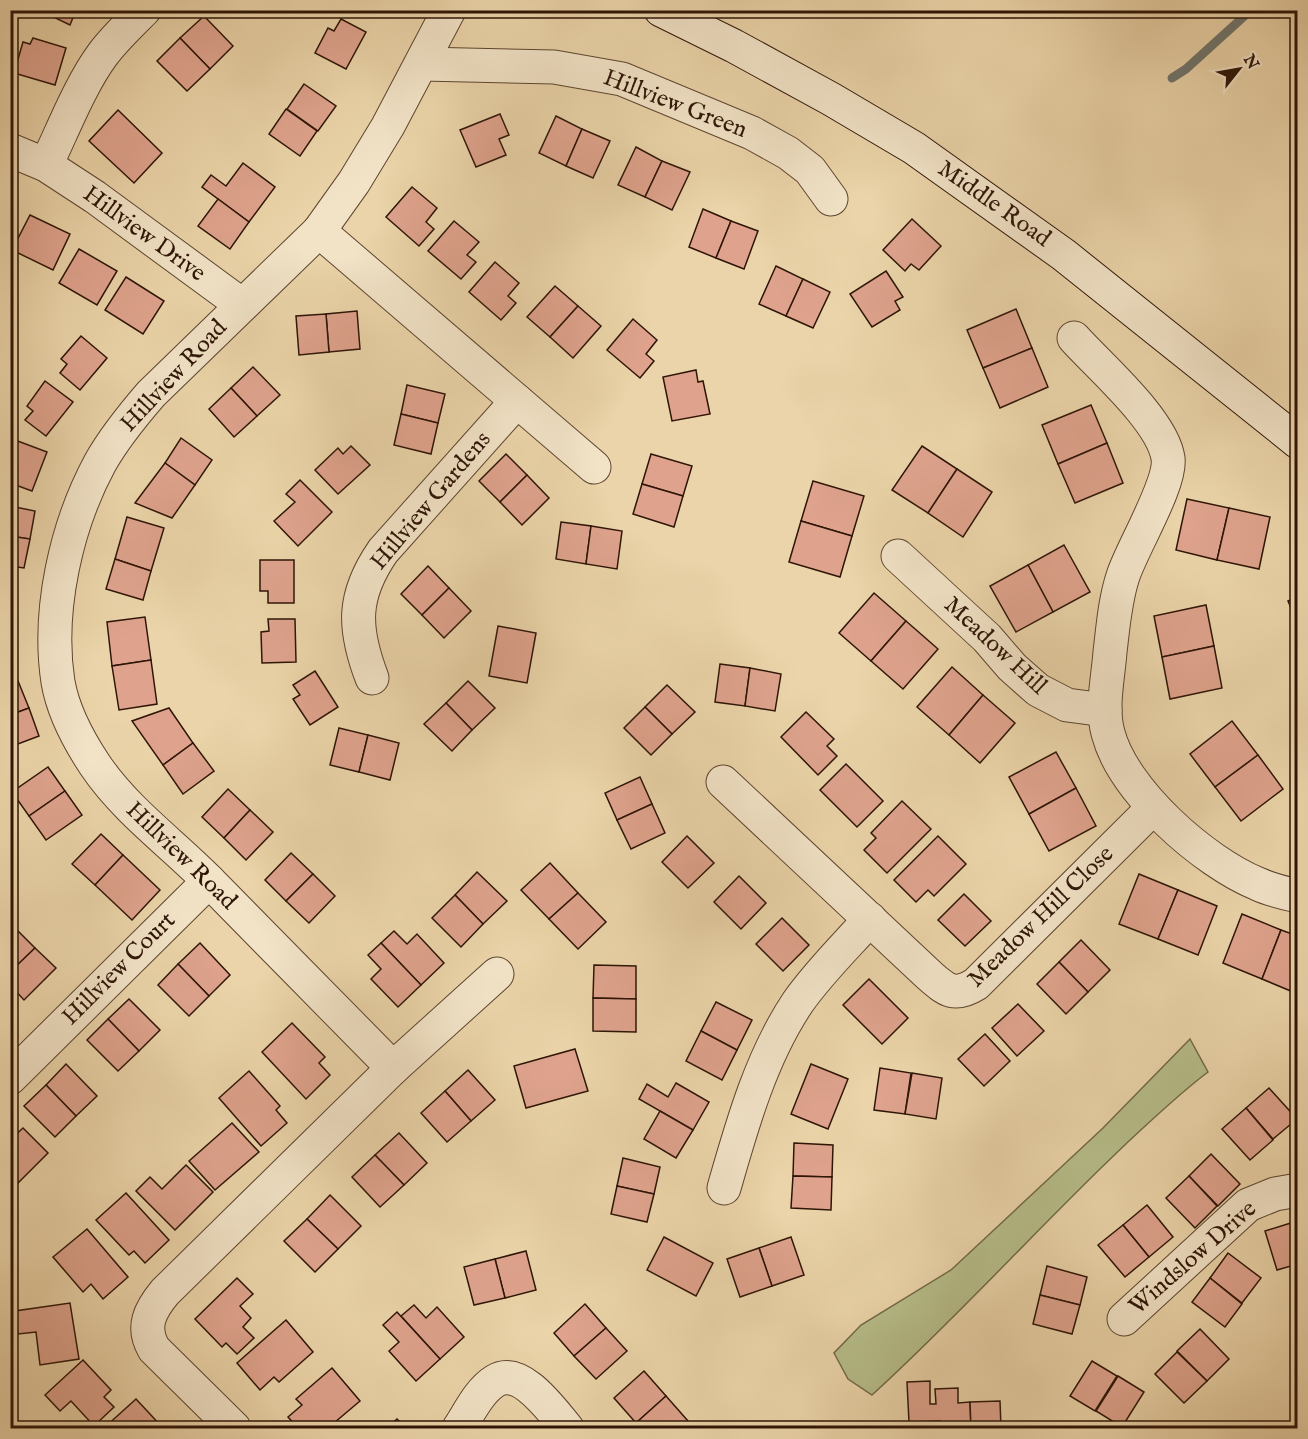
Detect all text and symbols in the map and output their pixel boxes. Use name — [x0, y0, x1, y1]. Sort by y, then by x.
north arrow — [1209, 39, 1269, 99]
text: N — [1237, 50, 1262, 74]
street label: Hillview Green — [599, 62, 752, 146]
street label: Middle Road — [931, 154, 1057, 255]
street label: Hillview Drive — [76, 179, 212, 289]
street label: Hillview Road — [114, 313, 234, 439]
street label: Hillview Gardens — [364, 425, 498, 577]
street label: Meadow Hill — [937, 590, 1054, 702]
street label: Hillview Road — [119, 795, 243, 917]
street label: Meadow Hill Close — [961, 839, 1121, 995]
street label: Hillview Court — [56, 906, 182, 1032]
street label: Windslow Drive — [1123, 1194, 1263, 1322]

